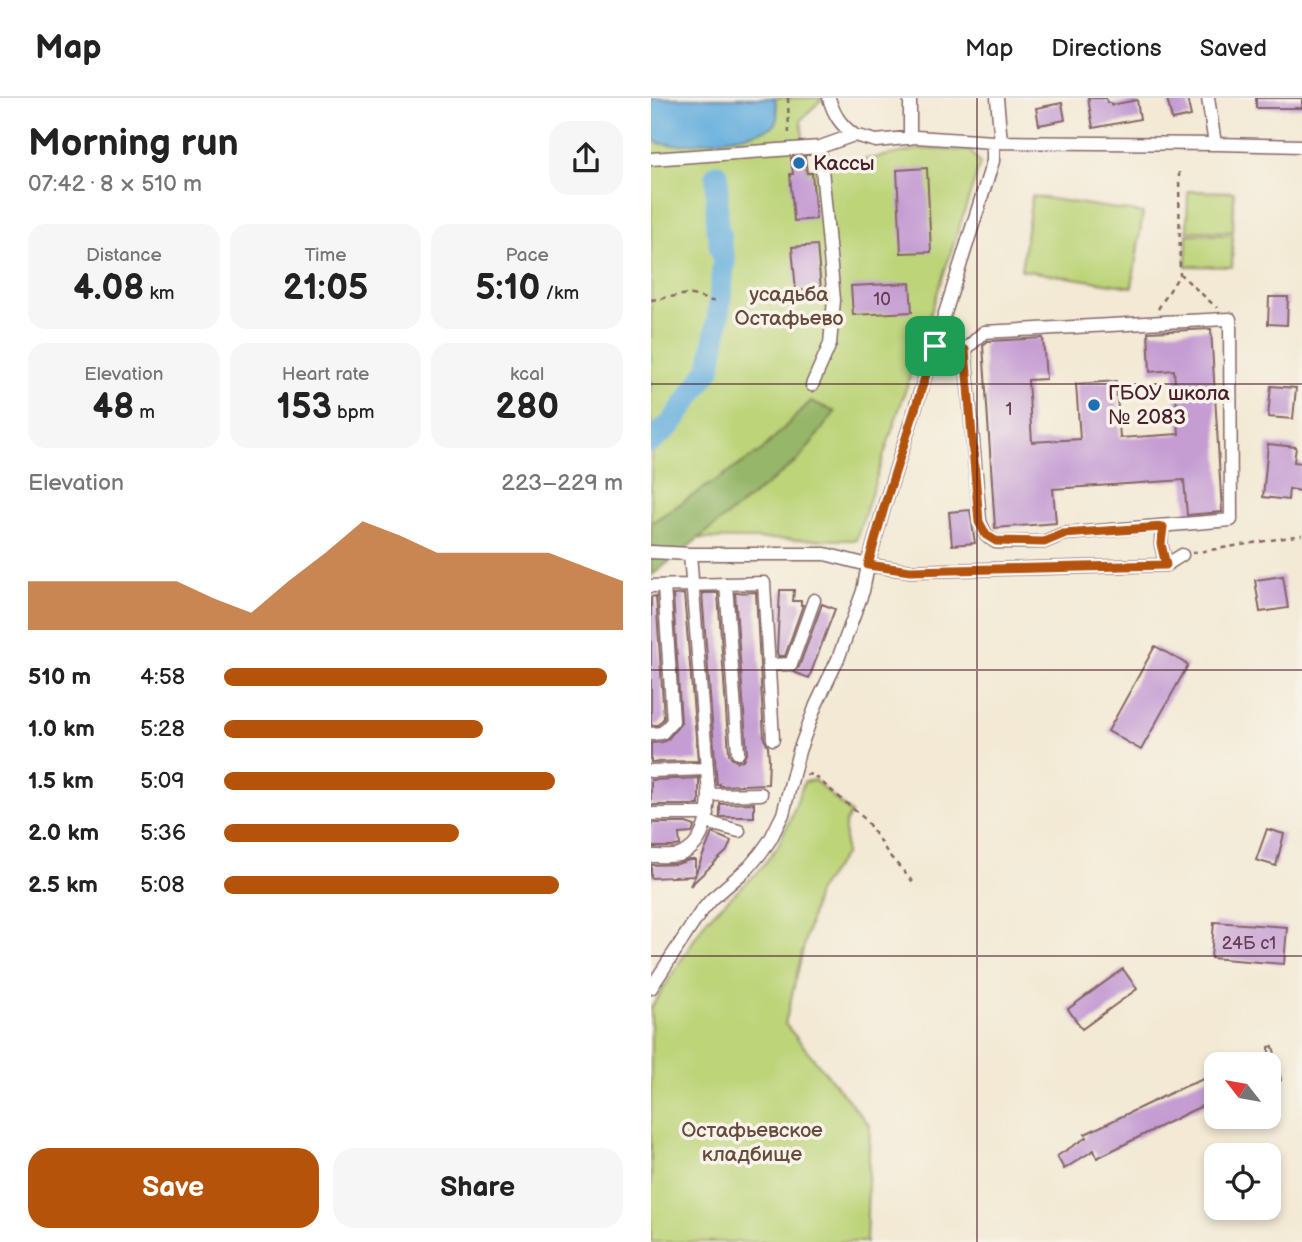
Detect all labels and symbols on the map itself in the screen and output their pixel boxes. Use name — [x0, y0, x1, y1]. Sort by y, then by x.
place label: Кассы — [813, 151, 875, 176]
marker: Кассы — [791, 155, 807, 171]
park label: усадьба Остафьево — [735, 282, 843, 331]
house number: 10 — [873, 289, 891, 310]
pin — [905, 316, 965, 376]
place label: ГБОУ школа № 2083 — [1108, 381, 1231, 430]
marker: ГБОУ школа № 2083 — [1086, 397, 1102, 413]
house number: 1 — [1006, 399, 1012, 420]
house number: 24Б с1 — [1222, 933, 1276, 954]
north arrow — [1204, 1052, 1281, 1129]
park label: Остафьевское кладбище — [681, 1118, 823, 1167]

